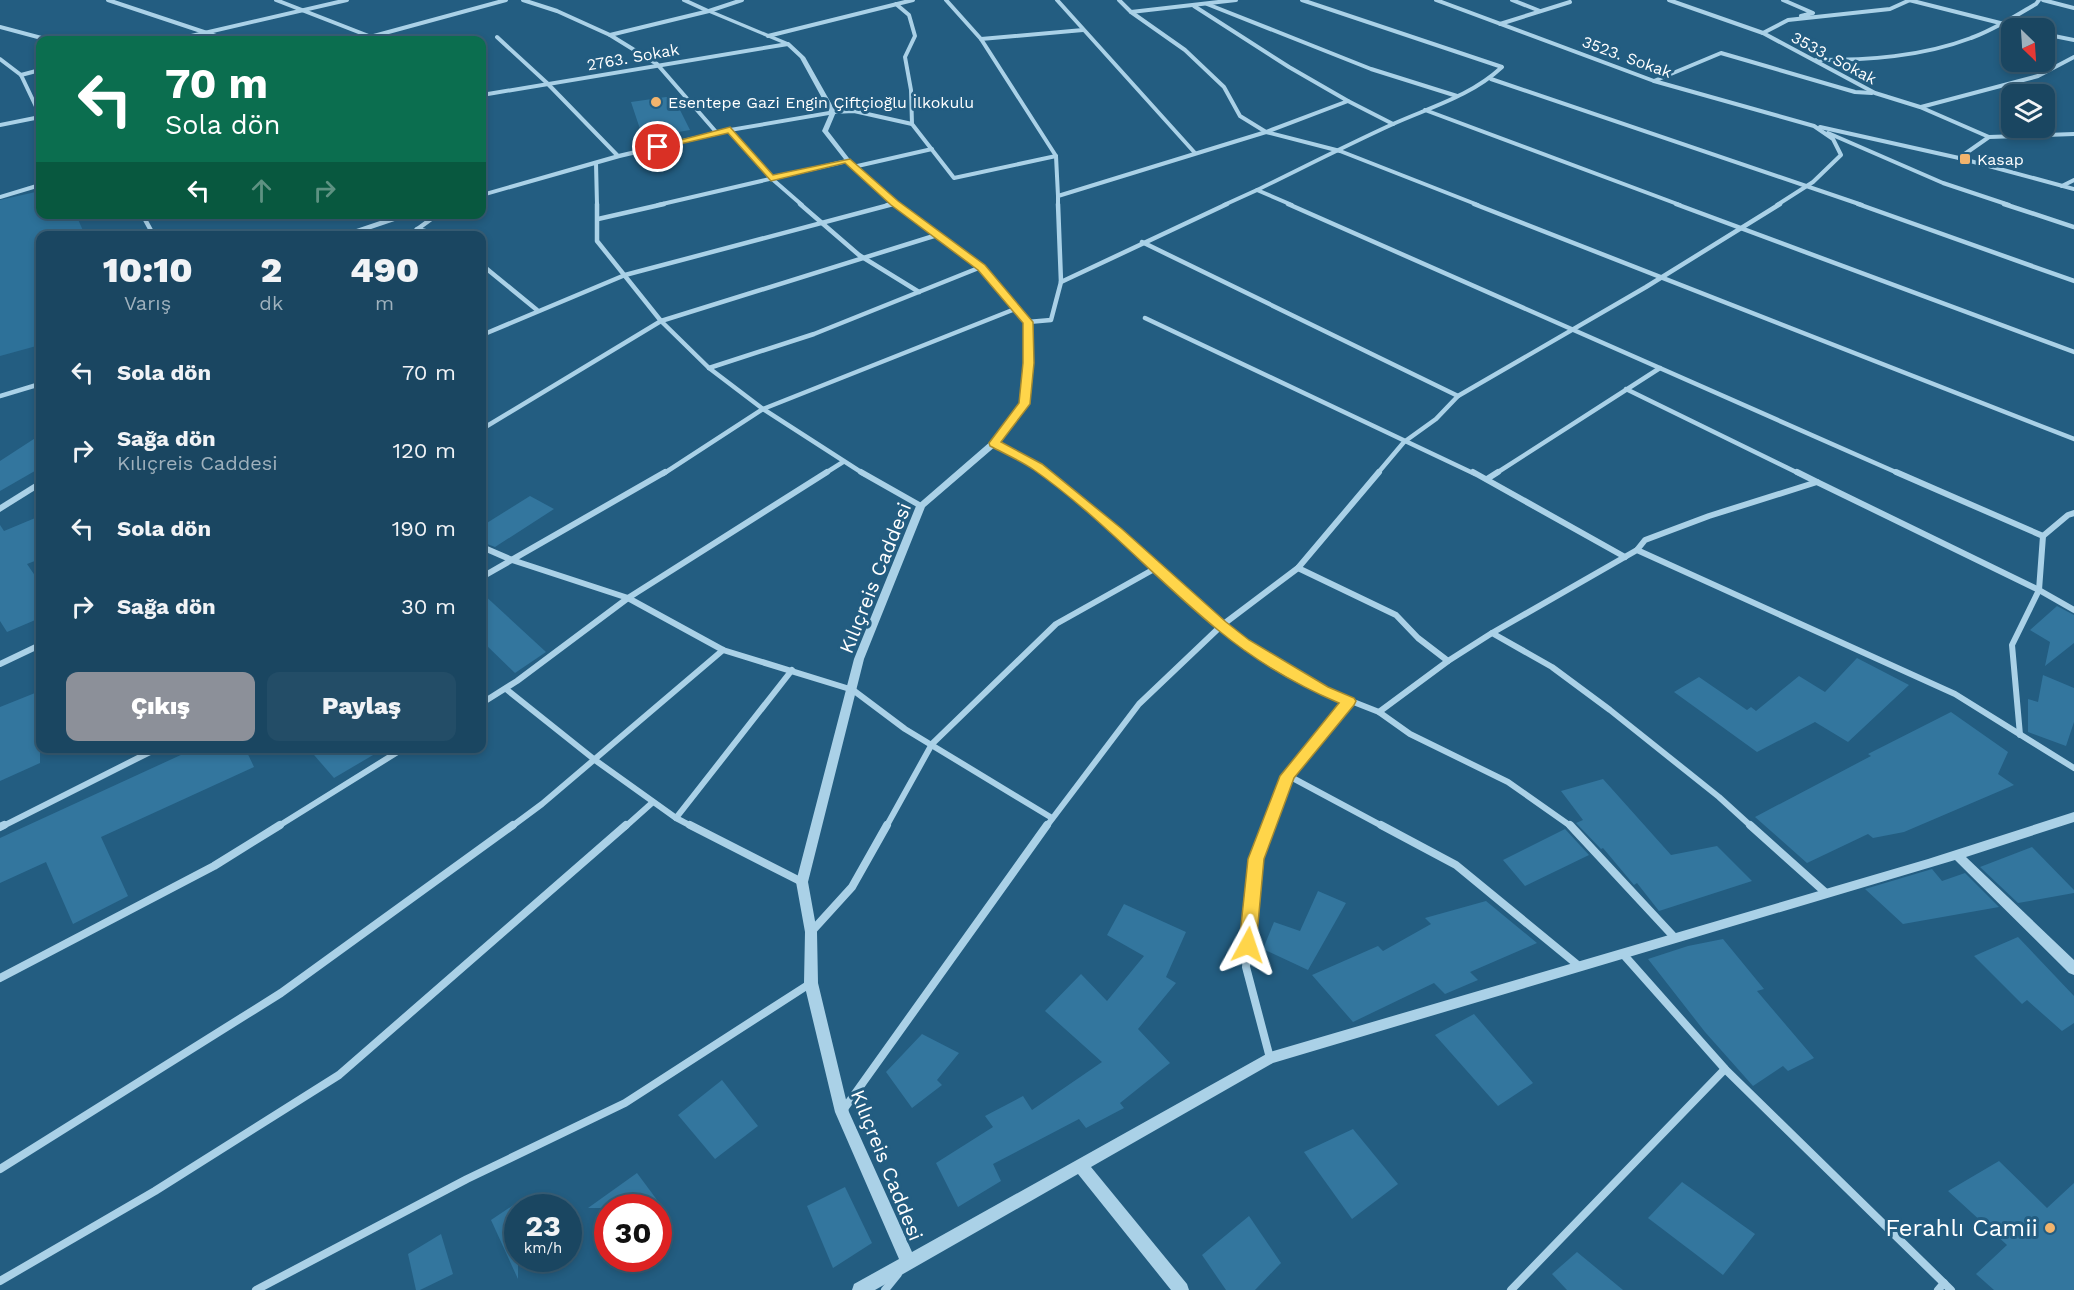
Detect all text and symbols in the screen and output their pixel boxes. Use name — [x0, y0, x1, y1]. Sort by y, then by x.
north arrow — [2001, 18, 2055, 72]
map controls — [2001, 18, 2055, 138]
street label: 3533. Sokak — [1788, 28, 1880, 88]
street label: 3523. Sokak — [1580, 32, 1674, 82]
street label: 2763. Sokak — [585, 40, 681, 74]
text: 70 m — [165, 59, 268, 108]
icon: left — [66, 60, 144, 138]
button: layers — [2001, 84, 2055, 138]
place label: Esentepe Gazi Engin Çiftçioğlu İlkokulu — [668, 93, 974, 112]
marker: Esentepe Gazi Engin Çiftçioğlu İlkokulu — [649, 95, 663, 109]
text: Sola dön — [165, 109, 280, 141]
pin — [632, 121, 683, 172]
icon: arrive — [641, 130, 674, 163]
place label: Kasap — [1977, 150, 2024, 169]
marker: Kasap — [1958, 152, 1972, 166]
icon: left — [182, 174, 215, 207]
icon: ahead — [245, 174, 278, 207]
icon: right — [308, 174, 341, 207]
text: 10:10 — [103, 249, 193, 291]
text: 2 — [260, 249, 282, 291]
text: 490 — [350, 249, 419, 291]
text: Varış — [124, 291, 171, 315]
text: dk — [259, 291, 283, 315]
text: m — [375, 291, 394, 315]
icon: left — [66, 356, 99, 389]
text: Sola dön — [117, 360, 211, 385]
text: 70 m — [402, 360, 456, 385]
text: Sağa dön — [117, 426, 216, 451]
icon: right — [66, 434, 99, 467]
text: 120 m — [392, 438, 456, 463]
text: Kılıçreis Caddesi — [117, 451, 278, 475]
street label: Kılıçreis Caddesi — [834, 499, 916, 657]
icon: left — [66, 512, 99, 545]
text: Sola dön — [117, 516, 211, 541]
text: 190 m — [392, 516, 456, 541]
icon: right — [66, 590, 99, 623]
text: Sağa dön — [117, 594, 216, 619]
text: 30 m — [401, 594, 456, 619]
button: Çıkış — [66, 672, 255, 741]
button: Paylaş — [267, 672, 456, 741]
position arrow — [1216, 913, 1280, 977]
street label: Kılıçreis Caddesi — [846, 1086, 928, 1244]
speed limit sign: 30 — [594, 1194, 672, 1272]
text: 23 — [525, 1208, 561, 1243]
place label: Ferahlı Camii — [1885, 1214, 2038, 1242]
marker: Ferahlı Camii — [2043, 1221, 2057, 1235]
text: km/h — [524, 1239, 562, 1257]

